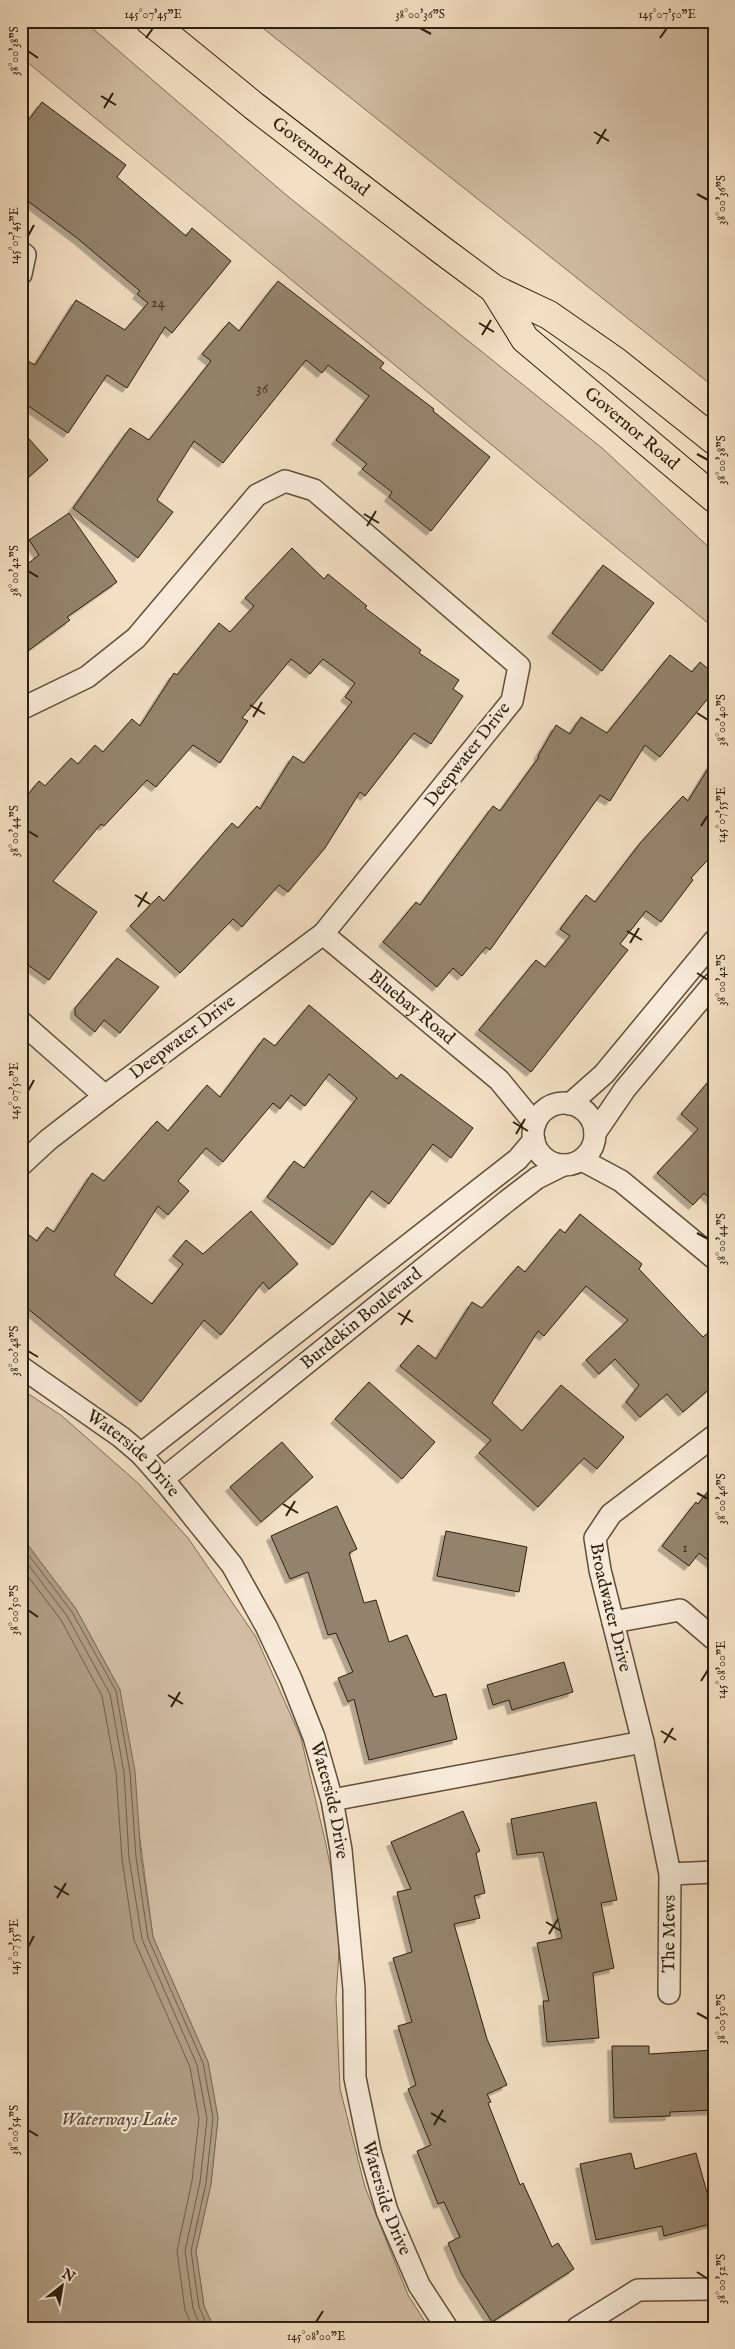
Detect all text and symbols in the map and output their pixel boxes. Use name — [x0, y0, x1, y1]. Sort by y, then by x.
text: 145°07'45"E — [124, 7, 182, 22]
text: 38°00'36"S — [395, 7, 445, 22]
text: 145°07'50"E — [638, 7, 696, 22]
text: 38°00'38"S — [7, 26, 22, 76]
street label: Governor Road — [267, 112, 374, 202]
text: 38°00'36"S — [714, 175, 729, 225]
text: 145°07'45"E — [7, 207, 22, 265]
house number: 24 — [151, 293, 166, 312]
house number: 36 — [256, 379, 269, 398]
street label: Governor Road — [579, 382, 684, 475]
text: 38°00'38"S — [714, 435, 729, 485]
text: 38°00'42"S — [7, 545, 22, 597]
text: 38°00'40"S — [714, 694, 729, 746]
street label: Deepwater Drive — [420, 698, 516, 812]
text: 145°07'55"E — [714, 787, 729, 843]
text: 38°00'44"S — [7, 805, 22, 857]
text: 38°00'42"S — [714, 954, 729, 1006]
street label: Bluebay Road — [364, 965, 460, 1050]
street label: Deepwater Drive — [125, 991, 241, 1085]
text: 145°07'50"E — [7, 1062, 22, 1120]
text: 38°00'44"S — [714, 1213, 729, 1265]
street label: Burdekin Boulevard — [296, 1262, 427, 1375]
text: 38°00'48"S — [7, 1326, 22, 1376]
street label: Waterside Drive — [82, 1405, 185, 1502]
text: 38°00'46"S — [714, 1473, 729, 1525]
house number: 1 — [682, 1538, 688, 1557]
street label: Broadwater Drive — [584, 1541, 637, 1674]
text: 38°00'50"S — [7, 1585, 22, 1635]
text: 145°08'00"E — [714, 1641, 729, 1699]
street label: Waterside Drive — [304, 1739, 353, 1860]
street label: The Mews — [658, 1895, 681, 1973]
text: 145°07'55"E — [7, 1919, 22, 1975]
text: 38°00'50"S — [714, 1994, 729, 2044]
text: 38°00'54"S — [7, 2105, 22, 2155]
water label: Waterways Lake — [61, 2108, 178, 2132]
street label: Waterside Drive — [357, 2139, 416, 2259]
text: 38°00'52"S — [714, 2254, 729, 2304]
north arrow — [38, 2262, 88, 2312]
text: N — [57, 2264, 78, 2287]
text: 145°08'00"E — [287, 2329, 345, 2344]

